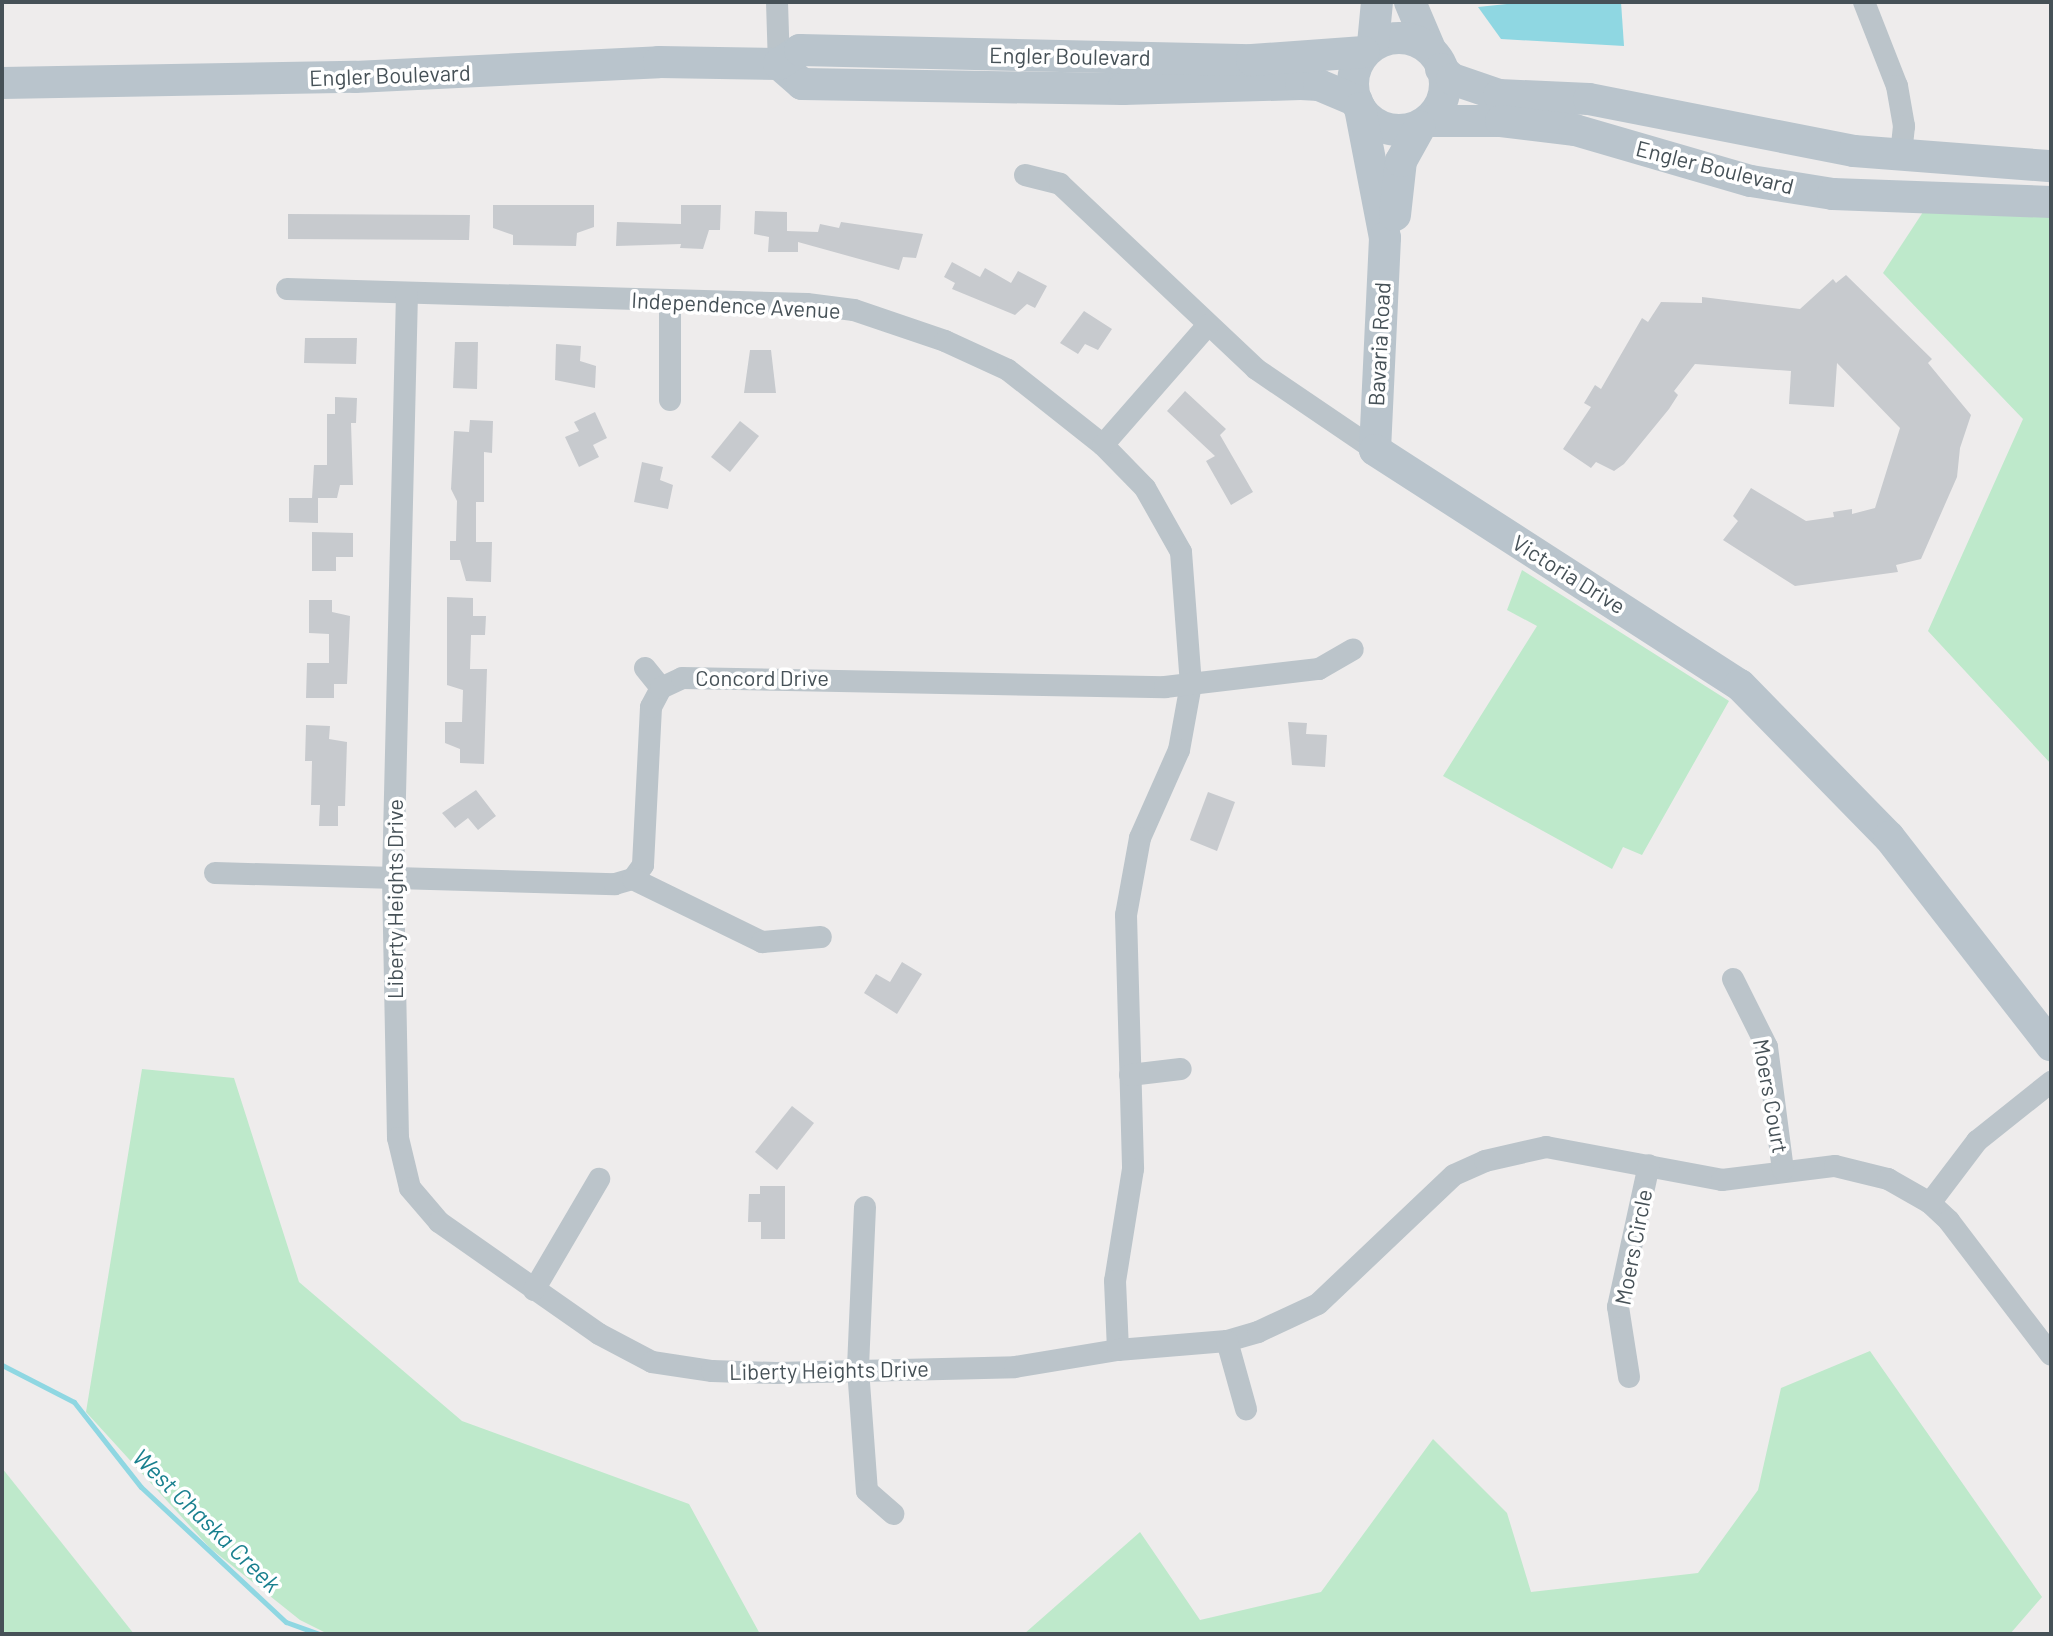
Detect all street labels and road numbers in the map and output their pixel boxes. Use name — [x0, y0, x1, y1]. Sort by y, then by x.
street label: Engler Boulevard — [989, 41, 1151, 71]
street label: Engler Boulevard — [309, 59, 471, 91]
street label: Engler Boulevard — [1633, 135, 1797, 199]
street label: Bavaria Road — [1363, 281, 1395, 407]
street label: Independence Avenue — [631, 286, 841, 324]
street label: Victoria Drive — [1508, 529, 1630, 619]
street label: Concord Drive — [695, 665, 829, 691]
street label: Liberty Heights Drive — [382, 799, 408, 999]
street label: Moers Court — [1748, 1037, 1794, 1155]
street label: Moers Circle — [1609, 1187, 1657, 1307]
street label: Liberty Heights Drive — [729, 1355, 929, 1385]

